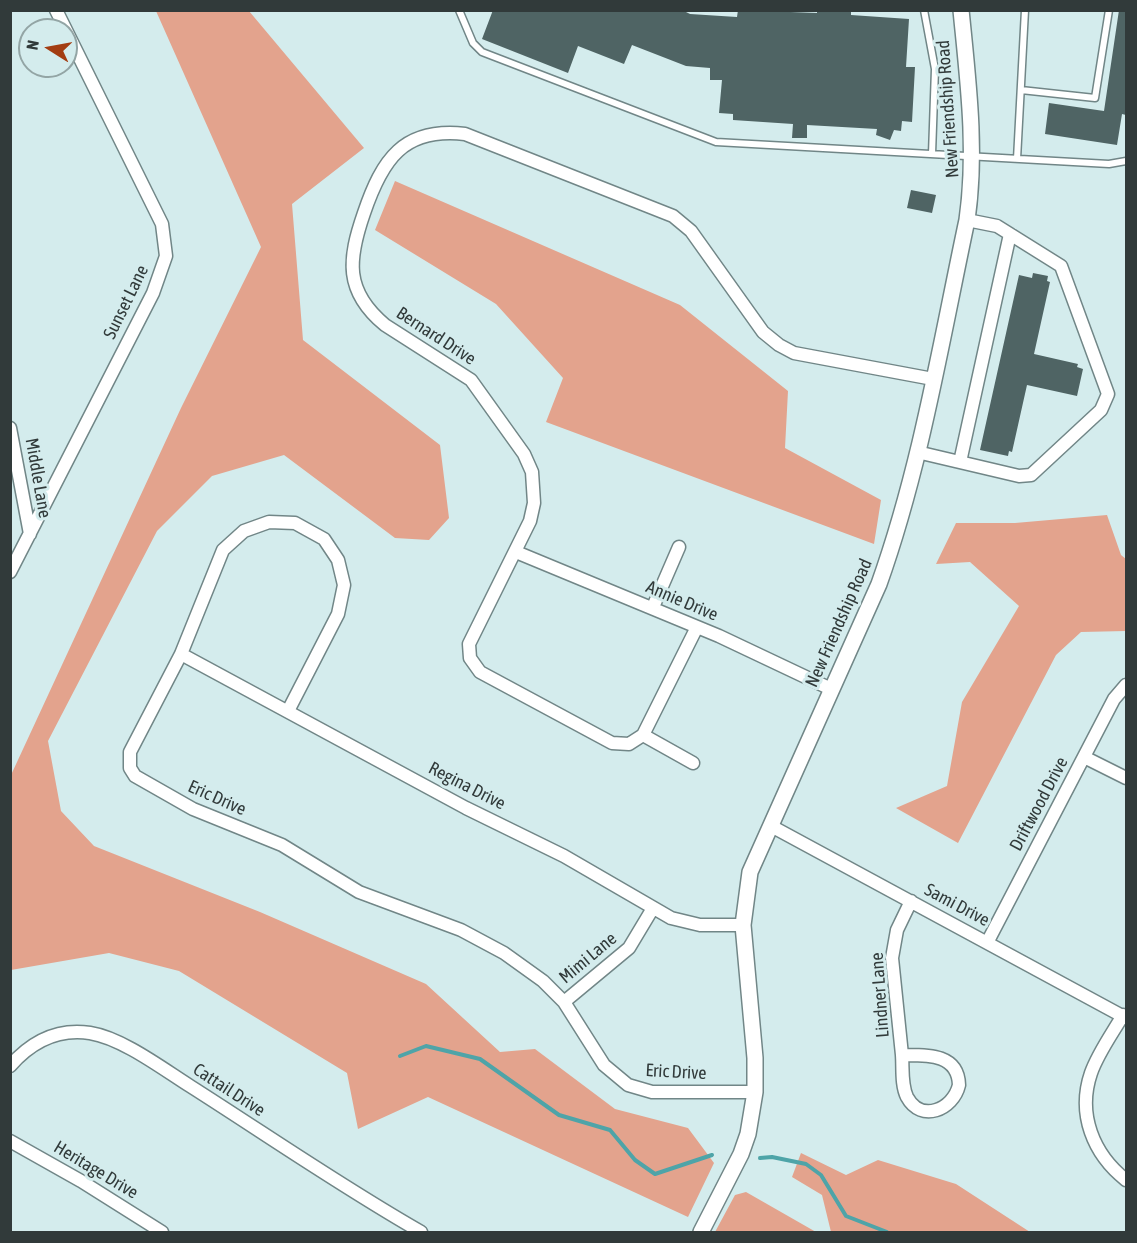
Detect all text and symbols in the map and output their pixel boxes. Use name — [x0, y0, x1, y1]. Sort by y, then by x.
north arrow — [18, 18, 78, 78]
text: N — [23, 39, 42, 51]
street label: New Friendship Road — [932, 39, 964, 179]
street label: Sunset Lane — [99, 262, 153, 342]
street label: Bernard Drive — [392, 302, 480, 370]
street label: Middle Lane — [20, 436, 56, 520]
street label: New Friendship Road — [801, 555, 877, 691]
street label: Annie Drive — [643, 576, 721, 626]
street label: Driftwood Drive — [1005, 753, 1073, 855]
street label: Regina Drive — [425, 757, 509, 815]
street label: Eric Drive — [185, 776, 249, 820]
street label: Sami Drive — [921, 879, 993, 931]
street label: Mimi Lane — [555, 928, 621, 988]
street label: Lindner Lane — [866, 952, 894, 1038]
street label: Cattail Drive — [189, 1059, 269, 1121]
street label: Eric Drive — [645, 1060, 707, 1084]
street label: Heritage Drive — [50, 1136, 142, 1204]

